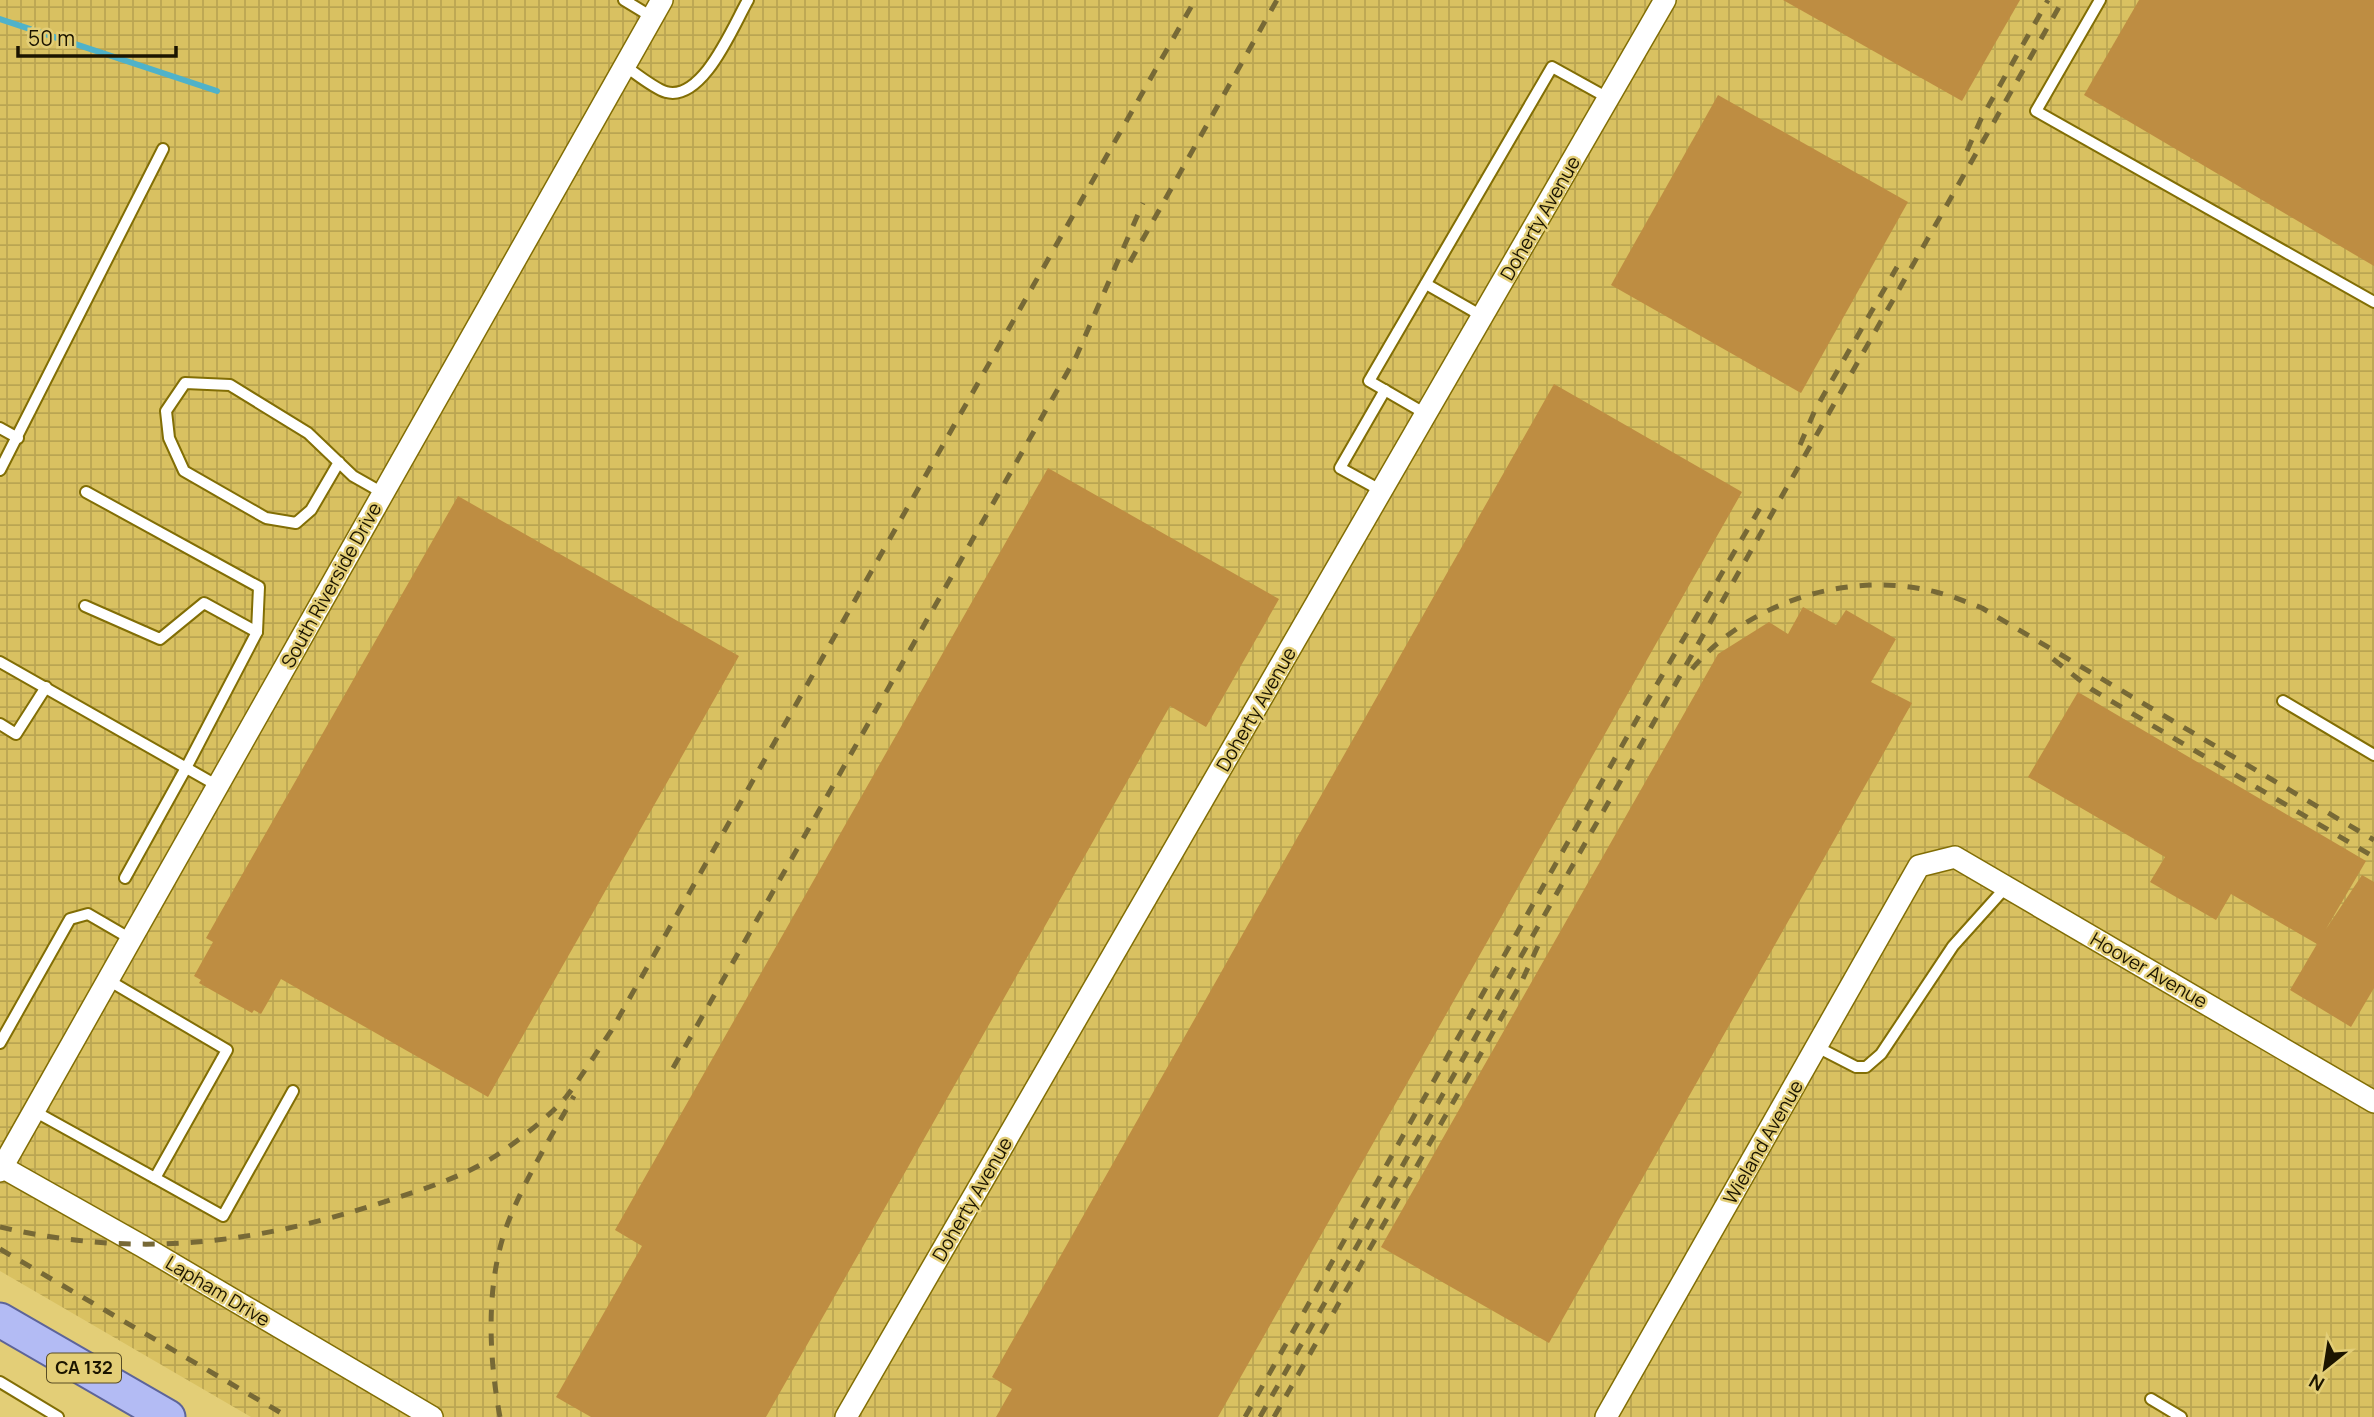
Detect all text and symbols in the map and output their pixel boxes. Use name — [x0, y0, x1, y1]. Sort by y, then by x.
scale bar — [18, 14, 175, 58]
text: 50 m — [28, 24, 75, 52]
street label: Doherty Avenue — [1494, 151, 1586, 285]
street label: South Riverside Drive — [275, 498, 387, 672]
street label: Doherty Avenue — [1210, 642, 1302, 776]
street label: Hoover Avenue — [2086, 926, 2212, 1014]
street label: Wieland Avenue — [1717, 1075, 1809, 1209]
street label: Doherty Avenue — [926, 1132, 1018, 1266]
street label: Lapham Drive — [161, 1250, 275, 1332]
north arrow — [2290, 1333, 2360, 1403]
road number: CA 132 — [47, 1353, 121, 1382]
text: N — [2304, 1368, 2329, 1397]

